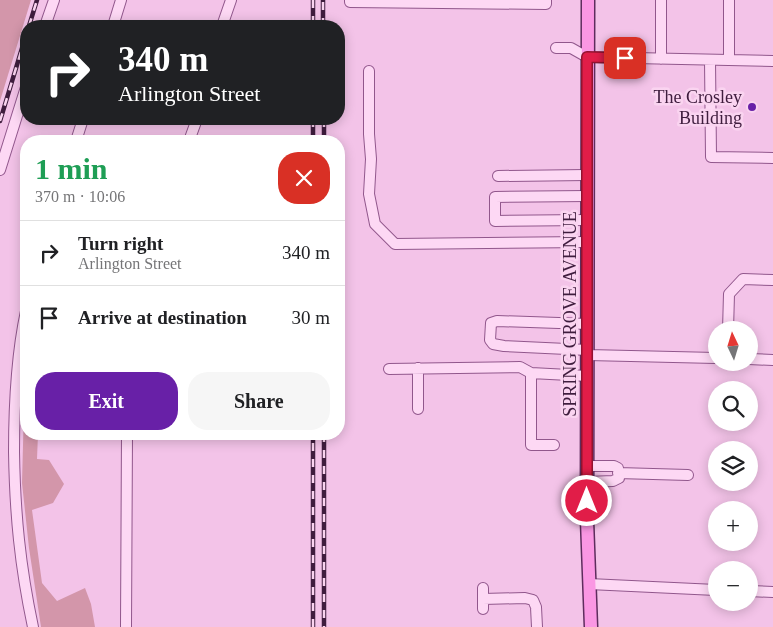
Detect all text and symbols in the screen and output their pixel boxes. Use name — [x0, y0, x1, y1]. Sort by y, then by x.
pin — [604, 37, 646, 79]
icon: right — [35, 40, 100, 105]
text: 340 m — [118, 40, 208, 79]
icon: arrive — [611, 44, 639, 72]
text: Arlington Street — [118, 81, 260, 106]
place label: The Crosley Building — [654, 87, 742, 128]
marker: The Crosley Building — [746, 101, 758, 113]
text: 1 min — [35, 152, 108, 185]
button: close — [278, 152, 330, 204]
text: 370 m · 10:06 — [35, 188, 125, 205]
street label: SPRING GROVE AVENUE — [560, 211, 580, 417]
text: Turn right — [78, 233, 163, 254]
icon: right — [35, 239, 63, 267]
text: 340 m — [282, 242, 330, 263]
text: Arlington Street — [78, 255, 182, 272]
icon: arrive — [35, 304, 63, 332]
text: Arrive at destination — [78, 307, 247, 328]
text: 30 m — [291, 307, 330, 328]
north arrow — [708, 321, 758, 371]
map controls — [708, 321, 758, 611]
button: Exit — [35, 372, 178, 430]
button: Share — [188, 372, 330, 430]
button: search — [708, 381, 758, 431]
button: layers — [708, 441, 758, 491]
position arrow — [560, 474, 612, 526]
button: + — [708, 501, 758, 551]
button: − — [708, 561, 758, 611]

